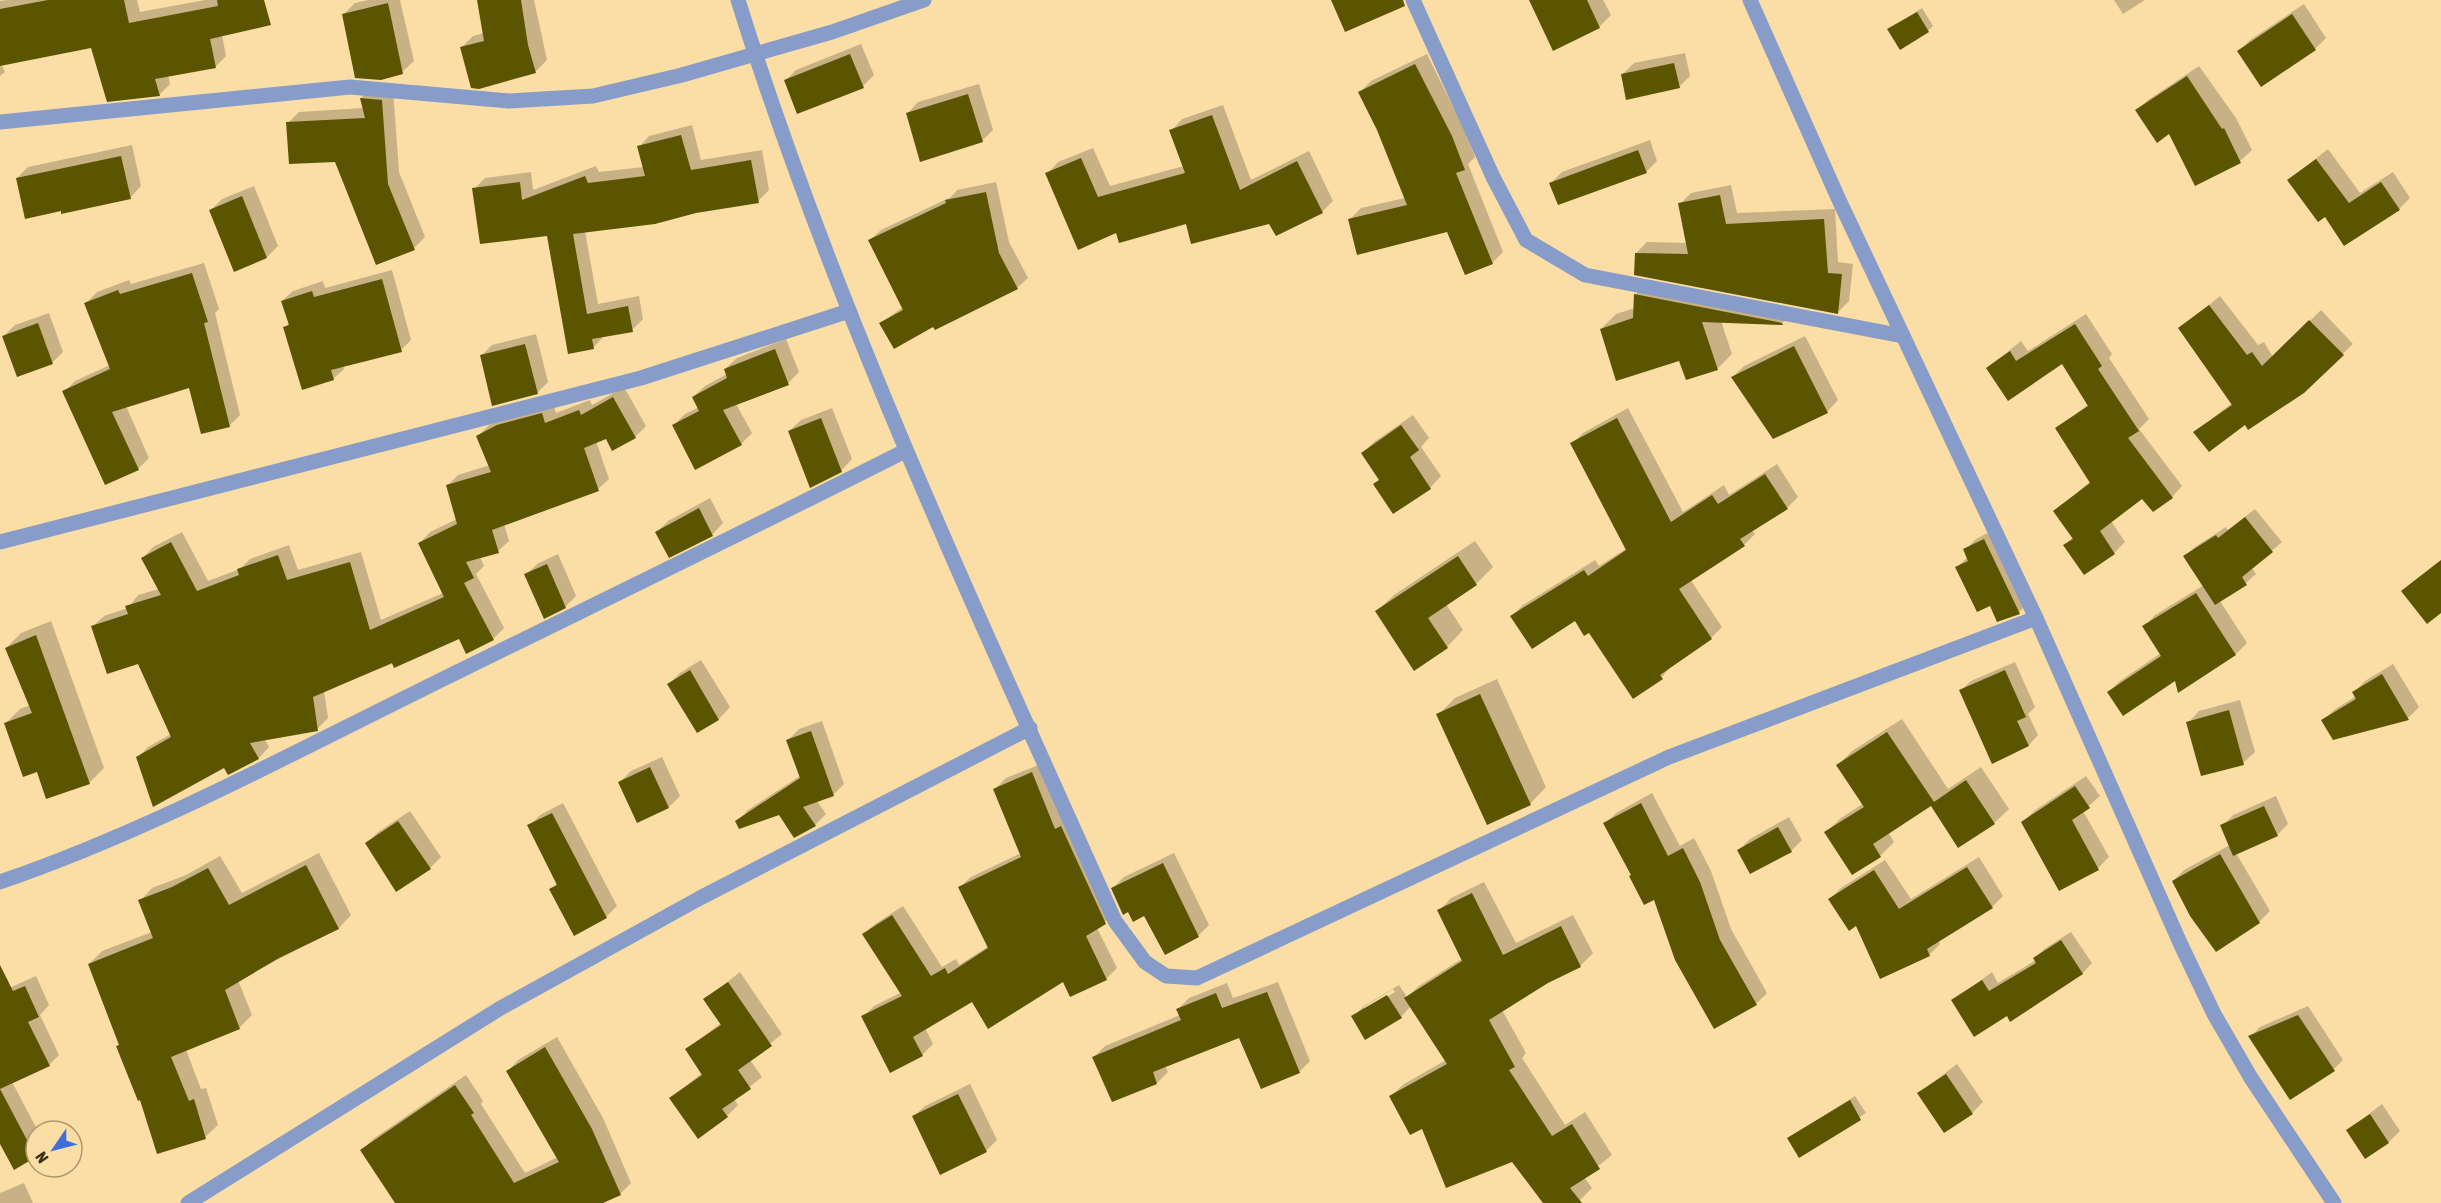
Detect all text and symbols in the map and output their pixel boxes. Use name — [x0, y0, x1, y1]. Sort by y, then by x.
north arrow — [24, 1119, 84, 1179]
text: N — [32, 1149, 52, 1167]

